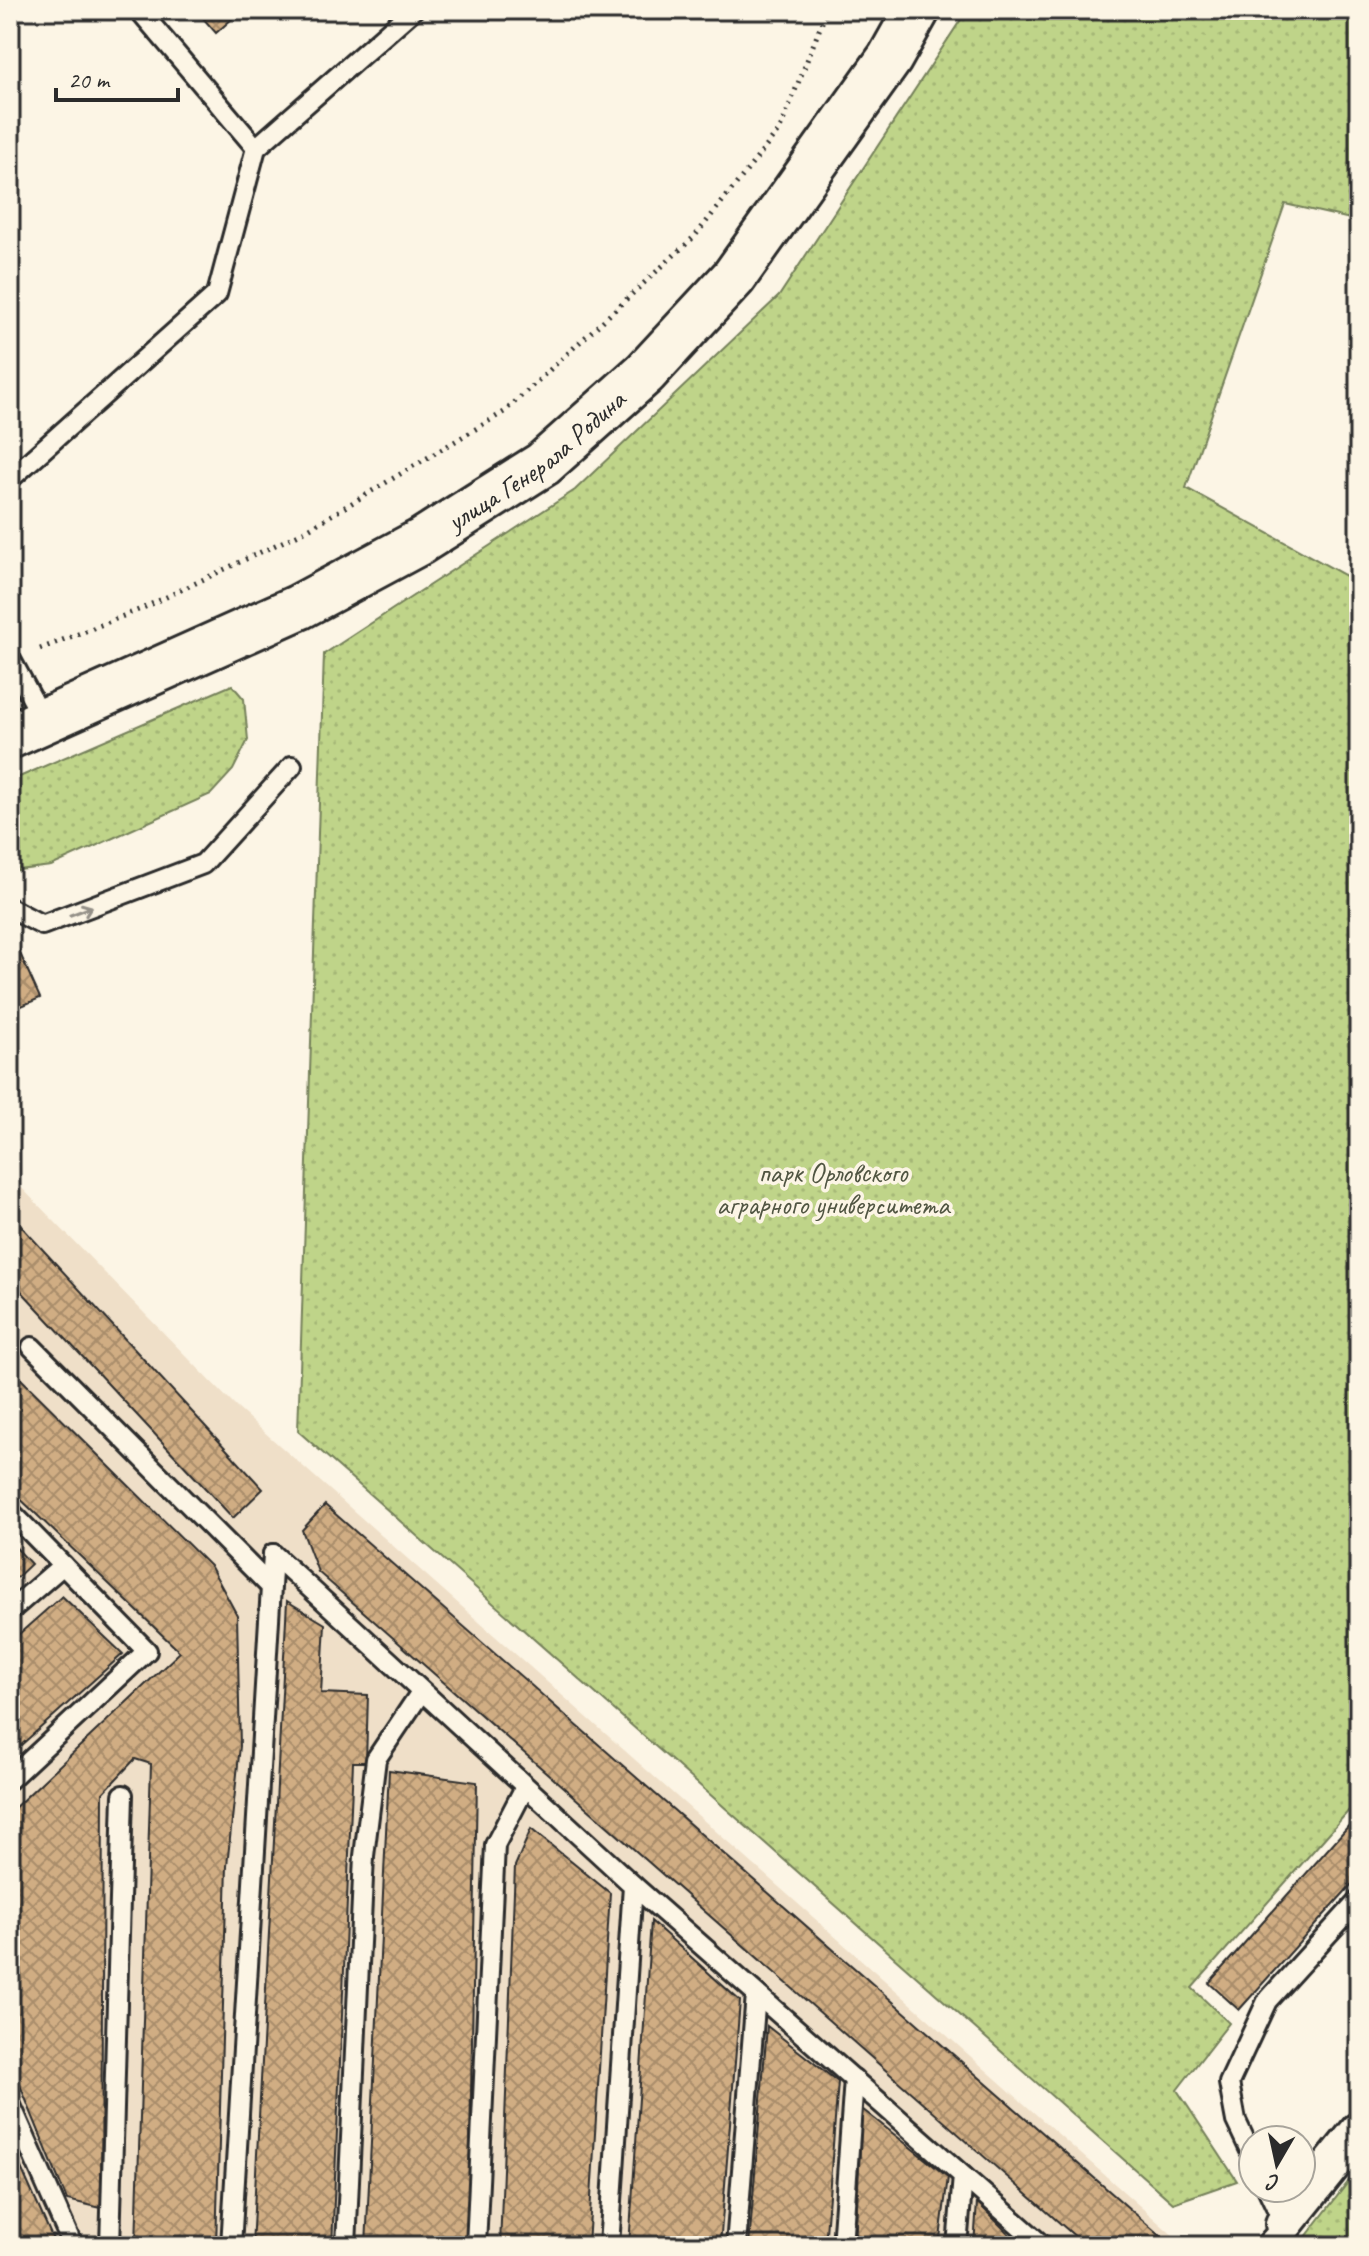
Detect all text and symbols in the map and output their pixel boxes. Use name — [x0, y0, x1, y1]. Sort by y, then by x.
scale bar — [56, 52, 178, 102]
text: 20 m — [68, 65, 111, 95]
street label: улица Генерала Родина — [439, 381, 634, 540]
one-way arrow — [68, 903, 93, 917]
park label: парк Орловского аграрного университета — [717, 1155, 951, 1222]
north arrow — [1237, 2124, 1317, 2204]
text: С — [1263, 2168, 1282, 2197]

